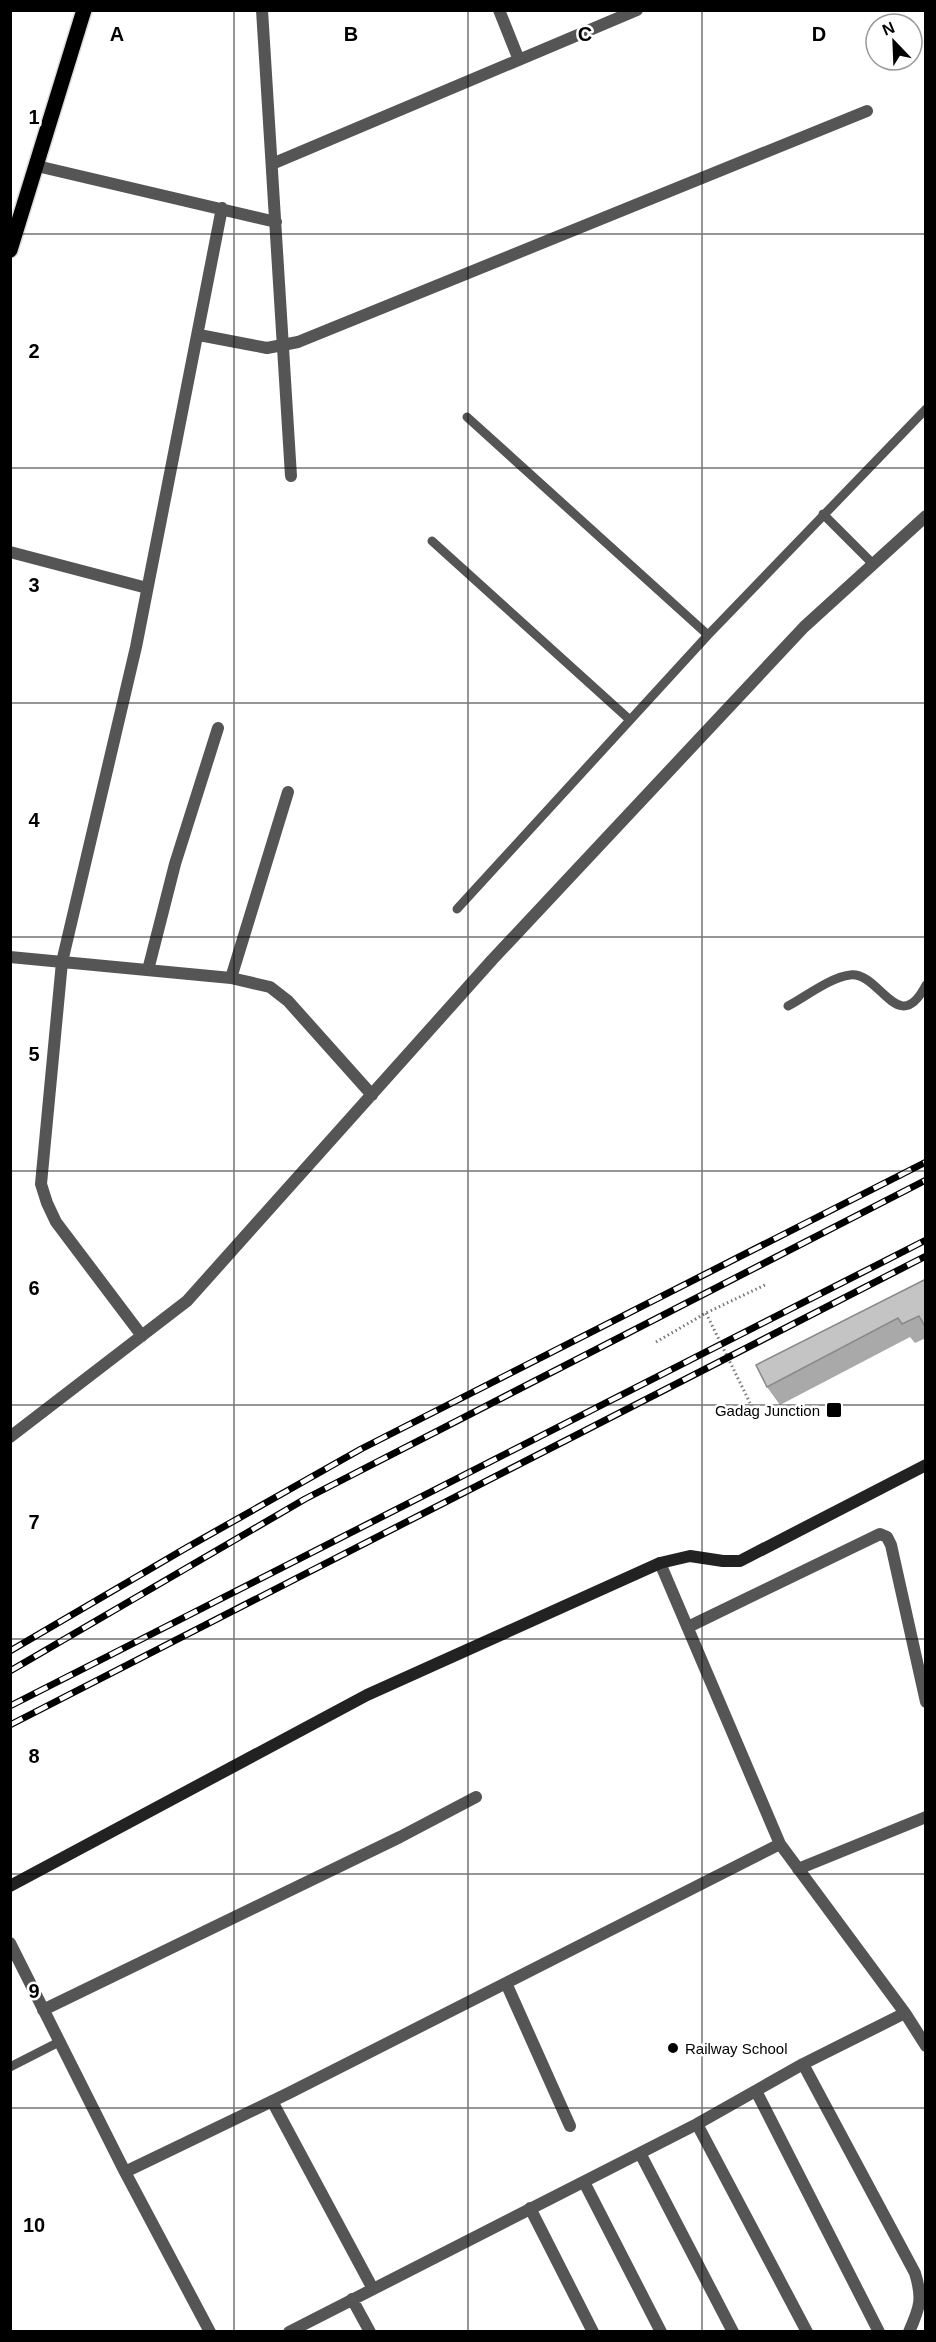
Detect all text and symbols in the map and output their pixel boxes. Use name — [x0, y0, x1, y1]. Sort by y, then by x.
north arrow — [864, 12, 924, 72]
text: N — [880, 19, 897, 39]
text: A — [110, 23, 124, 45]
text: B — [344, 23, 358, 45]
text: C — [578, 23, 592, 45]
text: D — [812, 23, 826, 45]
text: 1 — [28, 106, 40, 128]
text: 2 — [28, 340, 40, 362]
text: 3 — [28, 574, 40, 596]
text: 4 — [28, 809, 40, 831]
text: 5 — [28, 1043, 40, 1065]
text: 6 — [28, 1277, 40, 1299]
marker: Gadag Junction — [825, 1401, 843, 1419]
place label: Gadag Junction — [715, 1402, 820, 1419]
text: 7 — [28, 1511, 40, 1533]
text: 8 — [28, 1745, 40, 1767]
text: 9 — [28, 1980, 40, 2002]
place label: Railway School — [685, 2040, 788, 2057]
marker: Railway School — [666, 2041, 680, 2055]
text: 10 — [23, 2214, 45, 2236]

